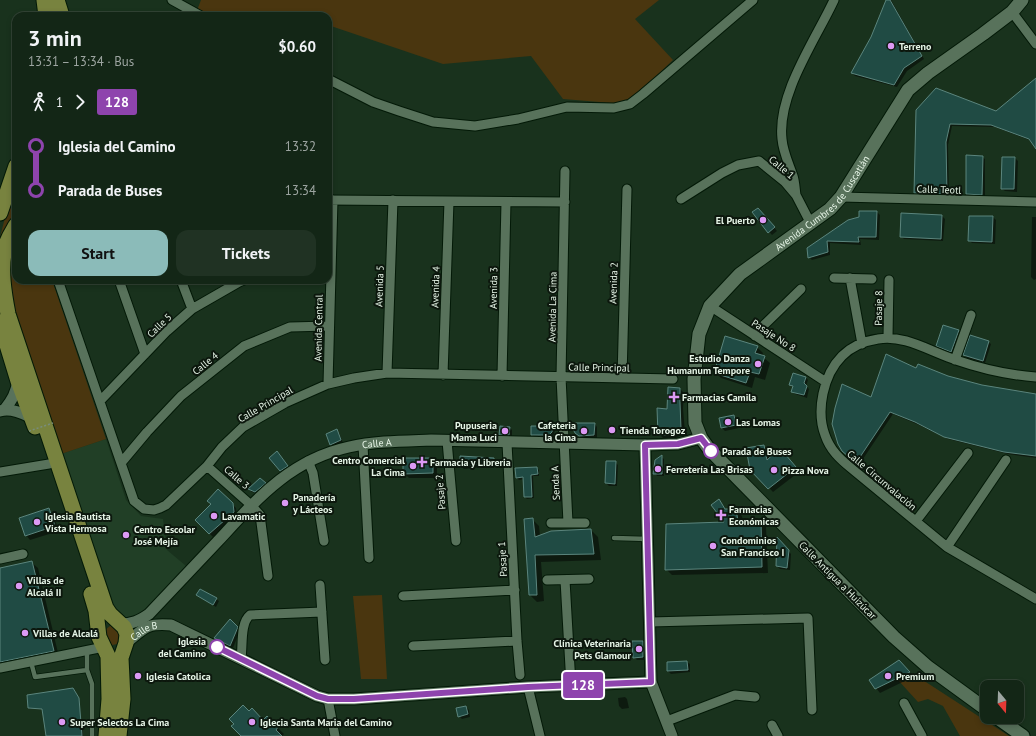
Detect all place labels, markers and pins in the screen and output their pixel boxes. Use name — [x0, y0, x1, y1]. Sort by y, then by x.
place label: Terreno — [899, 40, 932, 53]
marker: Terreno — [886, 41, 896, 51]
place label: El Puerto — [716, 214, 756, 227]
marker: El Puerto — [758, 215, 768, 225]
place label: Estudio Danza Humanum Tempore — [667, 352, 750, 377]
marker: Estudio Danza Humanum Tempore — [753, 359, 763, 369]
place label: Farmacias Camila — [682, 391, 756, 404]
marker: Farmacias Camila — [669, 392, 679, 402]
place label: Las Lomas — [736, 416, 780, 429]
marker: Las Lomas — [723, 417, 733, 427]
place label: Pupuseria Mama Luci — [451, 419, 497, 444]
place label: Cafeteria la Cima — [538, 419, 576, 444]
place label: Tienda Torogoz — [620, 424, 686, 437]
marker: Tienda Torogoz — [607, 425, 617, 435]
marker: Pupuseria Mama Luci — [500, 426, 510, 436]
marker: Cafeteria la Cima — [579, 426, 589, 436]
marker: Parada de Buses — [703, 443, 719, 459]
place label: Parada de Buses — [722, 445, 792, 458]
place label: Centro Comercial La Cima — [332, 454, 405, 479]
place label: Farmacia y Libreria — [430, 456, 511, 469]
marker: Farmacia y Libreria — [417, 457, 427, 467]
marker: Centro Comercial La Cima — [408, 461, 418, 471]
place label: Ferretería Las Brisas — [666, 463, 753, 476]
marker: Ferretería Las Brisas — [653, 464, 663, 474]
place label: Pizza Nova — [782, 464, 829, 477]
marker: Pizza Nova — [769, 465, 779, 475]
place label: Panadería y Lácteos — [292, 491, 335, 516]
marker: Panadería y Lácteos — [280, 498, 290, 508]
place label: Farmacias Económicas — [729, 503, 779, 528]
place label: Iglesia Bautista Vista Hermosa — [44, 510, 111, 535]
place label: Lavamatic — [222, 510, 266, 523]
marker: Farmacias Económicas — [716, 510, 726, 520]
marker: Lavamatic — [209, 511, 219, 521]
marker: Iglesia Bautista Vista Hermosa — [32, 517, 42, 527]
place label: Centro Escolar José Mejía — [133, 523, 196, 548]
marker: Centro Escolar José Mejía — [121, 530, 131, 540]
place label: Condominios San Francisco I — [721, 534, 785, 559]
marker: Condominios San Francisco I — [708, 541, 718, 551]
place label: Villas de Alcalá II — [26, 574, 64, 599]
marker: Villas de Alcalá II — [14, 581, 24, 591]
place label: Villas de Alcalá — [32, 627, 98, 640]
marker: Villas de Alcalá — [20, 628, 30, 638]
place label: Iglesia del Camino — [158, 635, 207, 660]
place label: Clínica Veterinaria Pets Glamour — [553, 637, 631, 662]
marker: Iglesia del Camino — [209, 639, 225, 655]
marker: Clínica Veterinaria Pets Glamour — [634, 644, 644, 654]
place label: Iglesia Catolica — [146, 670, 211, 683]
place label: Premium — [896, 670, 934, 683]
marker: Iglesia Catolica — [133, 671, 143, 681]
marker: Premium — [883, 671, 893, 681]
place label: Super Selectos La Cima — [70, 716, 169, 729]
place label: Iglecia Santa Maria del Camino — [260, 716, 392, 729]
marker: Super Selectos La Cima — [57, 717, 67, 727]
marker: Iglecia Santa Maria del Camino — [247, 717, 257, 727]

